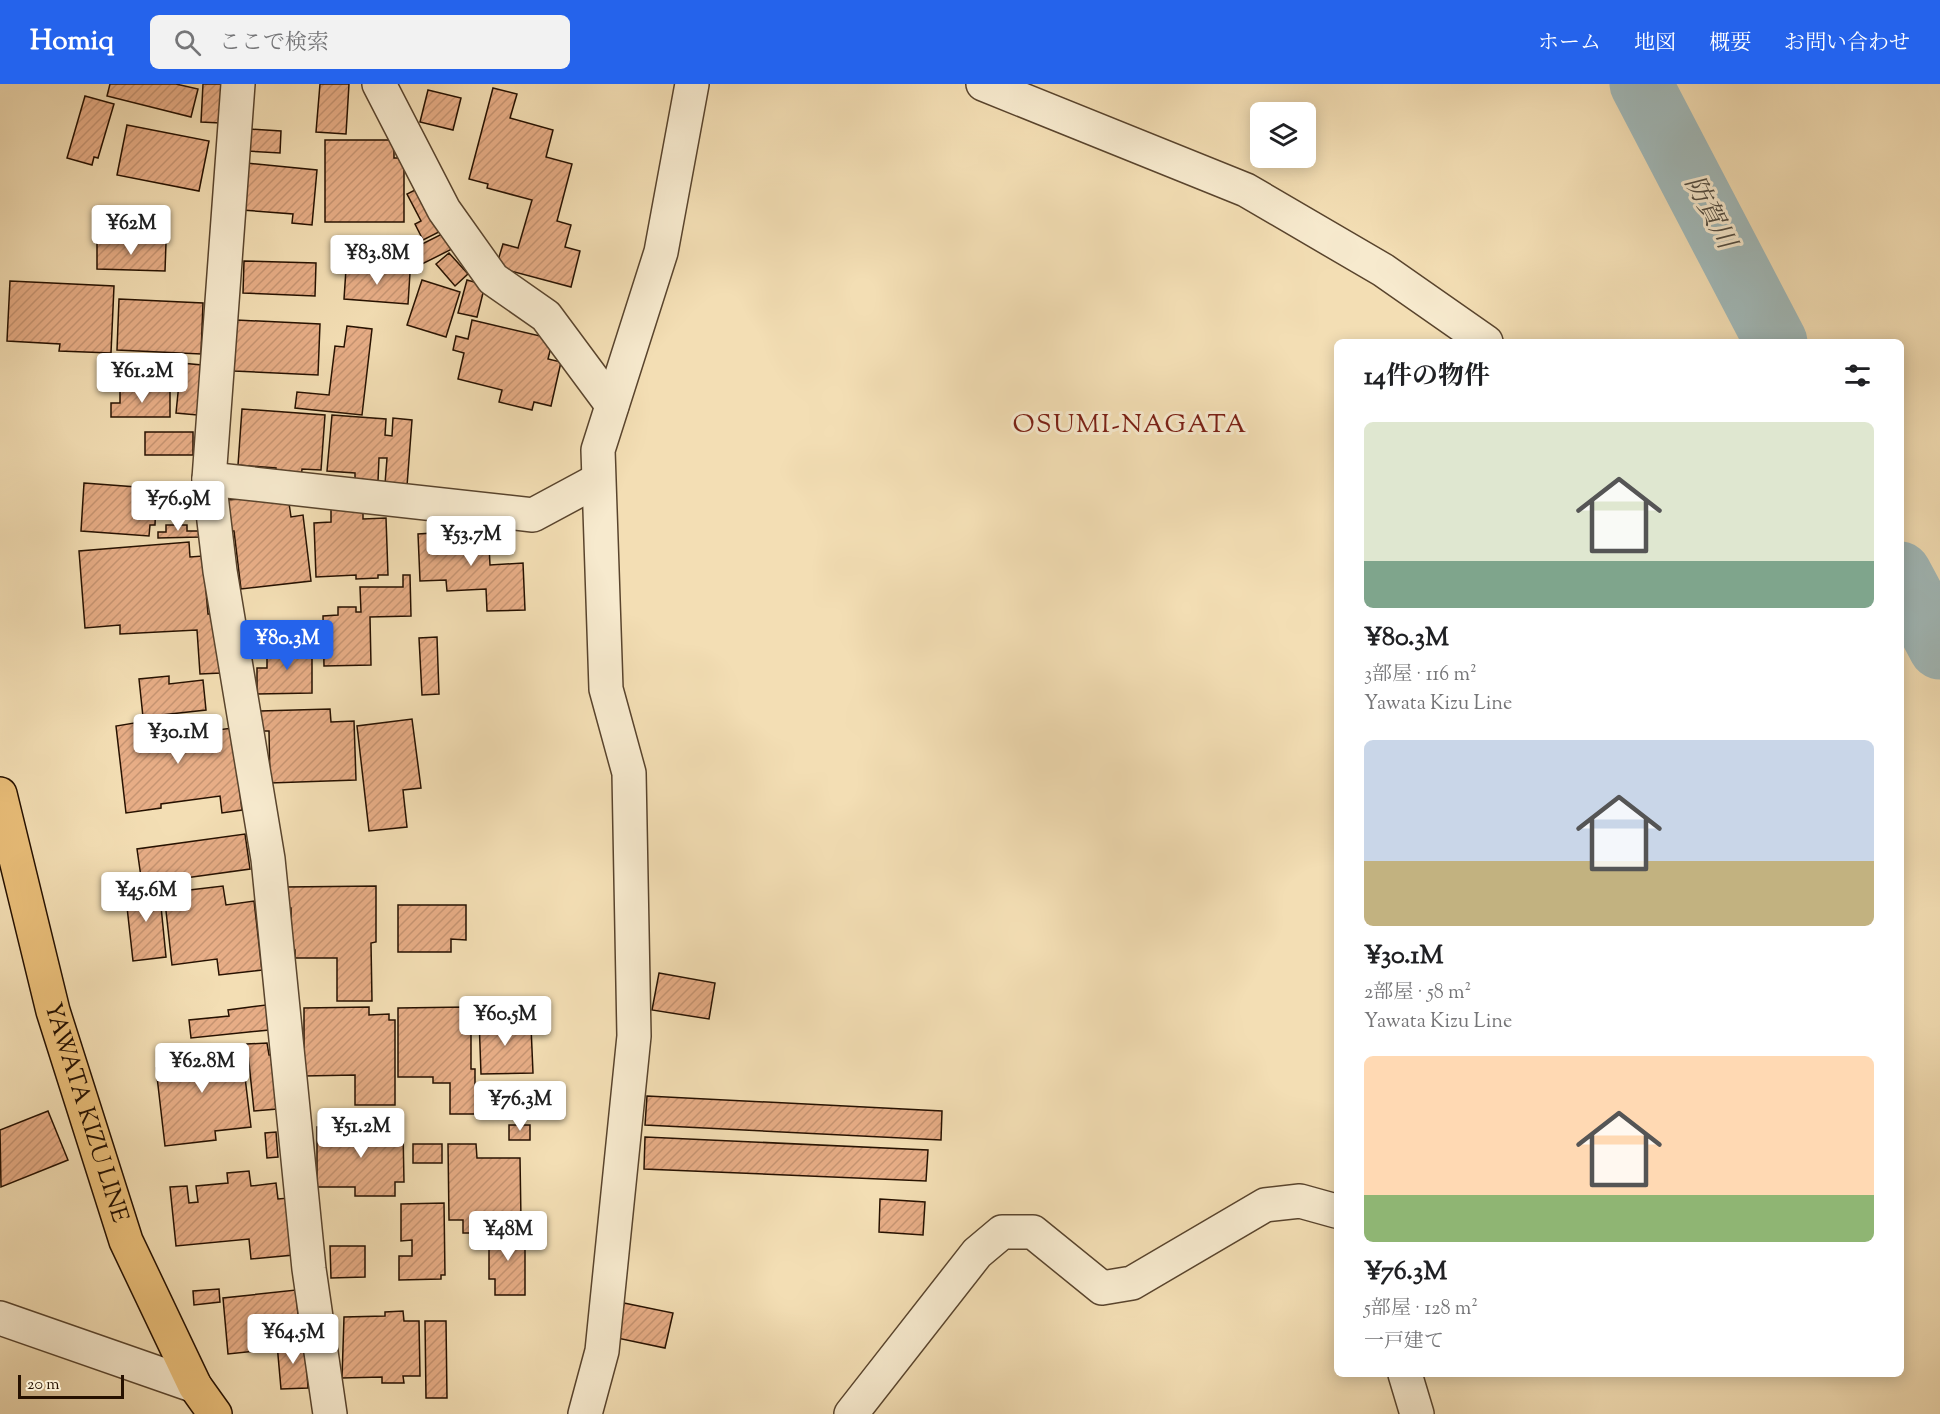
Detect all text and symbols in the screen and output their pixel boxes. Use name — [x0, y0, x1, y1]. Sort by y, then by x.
search box — [150, 15, 570, 69]
text: Homiq — [30, 22, 114, 62]
icon: search — [171, 26, 204, 59]
text: ここで検索 — [219, 28, 329, 60]
text: ホーム — [1538, 29, 1601, 59]
text: 地図 — [1634, 29, 1676, 59]
text: 概要 — [1709, 29, 1751, 59]
text: お問い合わせ — [1784, 29, 1910, 59]
map controls — [1250, 102, 1316, 168]
button: layers — [1250, 102, 1316, 168]
water label: 防賀川 — [1674, 170, 1745, 259]
pin: ¥62M — [95, 205, 167, 256]
text: ¥62M — [106, 210, 156, 239]
pin: ¥83.8M — [328, 235, 426, 286]
text: ¥83.8M — [344, 240, 410, 269]
pin: ¥61.2M — [93, 353, 191, 404]
text: ¥61.2M — [111, 358, 173, 387]
text: 14件の物件 — [1364, 359, 1490, 396]
icon: filters — [1841, 359, 1874, 392]
district label: OSUMI-NAGATA — [1012, 407, 1248, 444]
icon: home — [1565, 461, 1673, 569]
pin: ¥76.9M — [129, 481, 227, 532]
text: ¥76.9M — [145, 486, 211, 515]
pin: ¥53.7M — [422, 516, 520, 567]
text: ¥53.7M — [441, 521, 501, 550]
pin: ¥80.3M — [238, 620, 336, 671]
text: ¥80.3M — [1364, 620, 1449, 657]
text: ¥80.3M — [254, 625, 320, 654]
text: 3部屋 · 116 m² — [1364, 661, 1477, 690]
text: Yawata Kizu Line — [1364, 690, 1512, 719]
pin: ¥30.1M — [129, 714, 227, 765]
text: ¥30.1M — [147, 719, 209, 748]
icon: home — [1565, 779, 1673, 887]
pin: ¥45.6M — [97, 872, 195, 923]
text: ¥45.6M — [115, 877, 177, 906]
text: ¥30.1M — [1364, 938, 1443, 975]
text: 2部屋 · 58 m² — [1364, 979, 1471, 1008]
pin: ¥60.5M — [456, 996, 554, 1047]
street label: YAWATA KIZU LINE — [35, 999, 136, 1228]
text: ¥60.5M — [473, 1001, 537, 1030]
text: Yawata Kizu Line — [1364, 1008, 1512, 1037]
pin: ¥62.8M — [153, 1043, 251, 1094]
text: ¥62.8M — [169, 1048, 235, 1077]
pin: ¥76.3M — [471, 1081, 569, 1132]
text: ¥76.3M — [488, 1086, 552, 1115]
icon: home — [1565, 1095, 1673, 1203]
pin: ¥51.2M — [312, 1108, 410, 1159]
text: ¥51.2M — [331, 1113, 391, 1142]
pin: ¥48M — [472, 1211, 544, 1262]
text: ¥48M — [483, 1216, 533, 1245]
text: ¥76.3M — [1364, 1254, 1447, 1291]
text: 5部屋 · 128 m² — [1364, 1295, 1478, 1324]
pin: ¥64.5M — [244, 1314, 342, 1365]
text: ¥64.5M — [261, 1319, 325, 1348]
text: 一戸建て — [1364, 1328, 1444, 1357]
scale bar — [18, 1372, 124, 1400]
text: 20 m — [27, 1374, 60, 1397]

